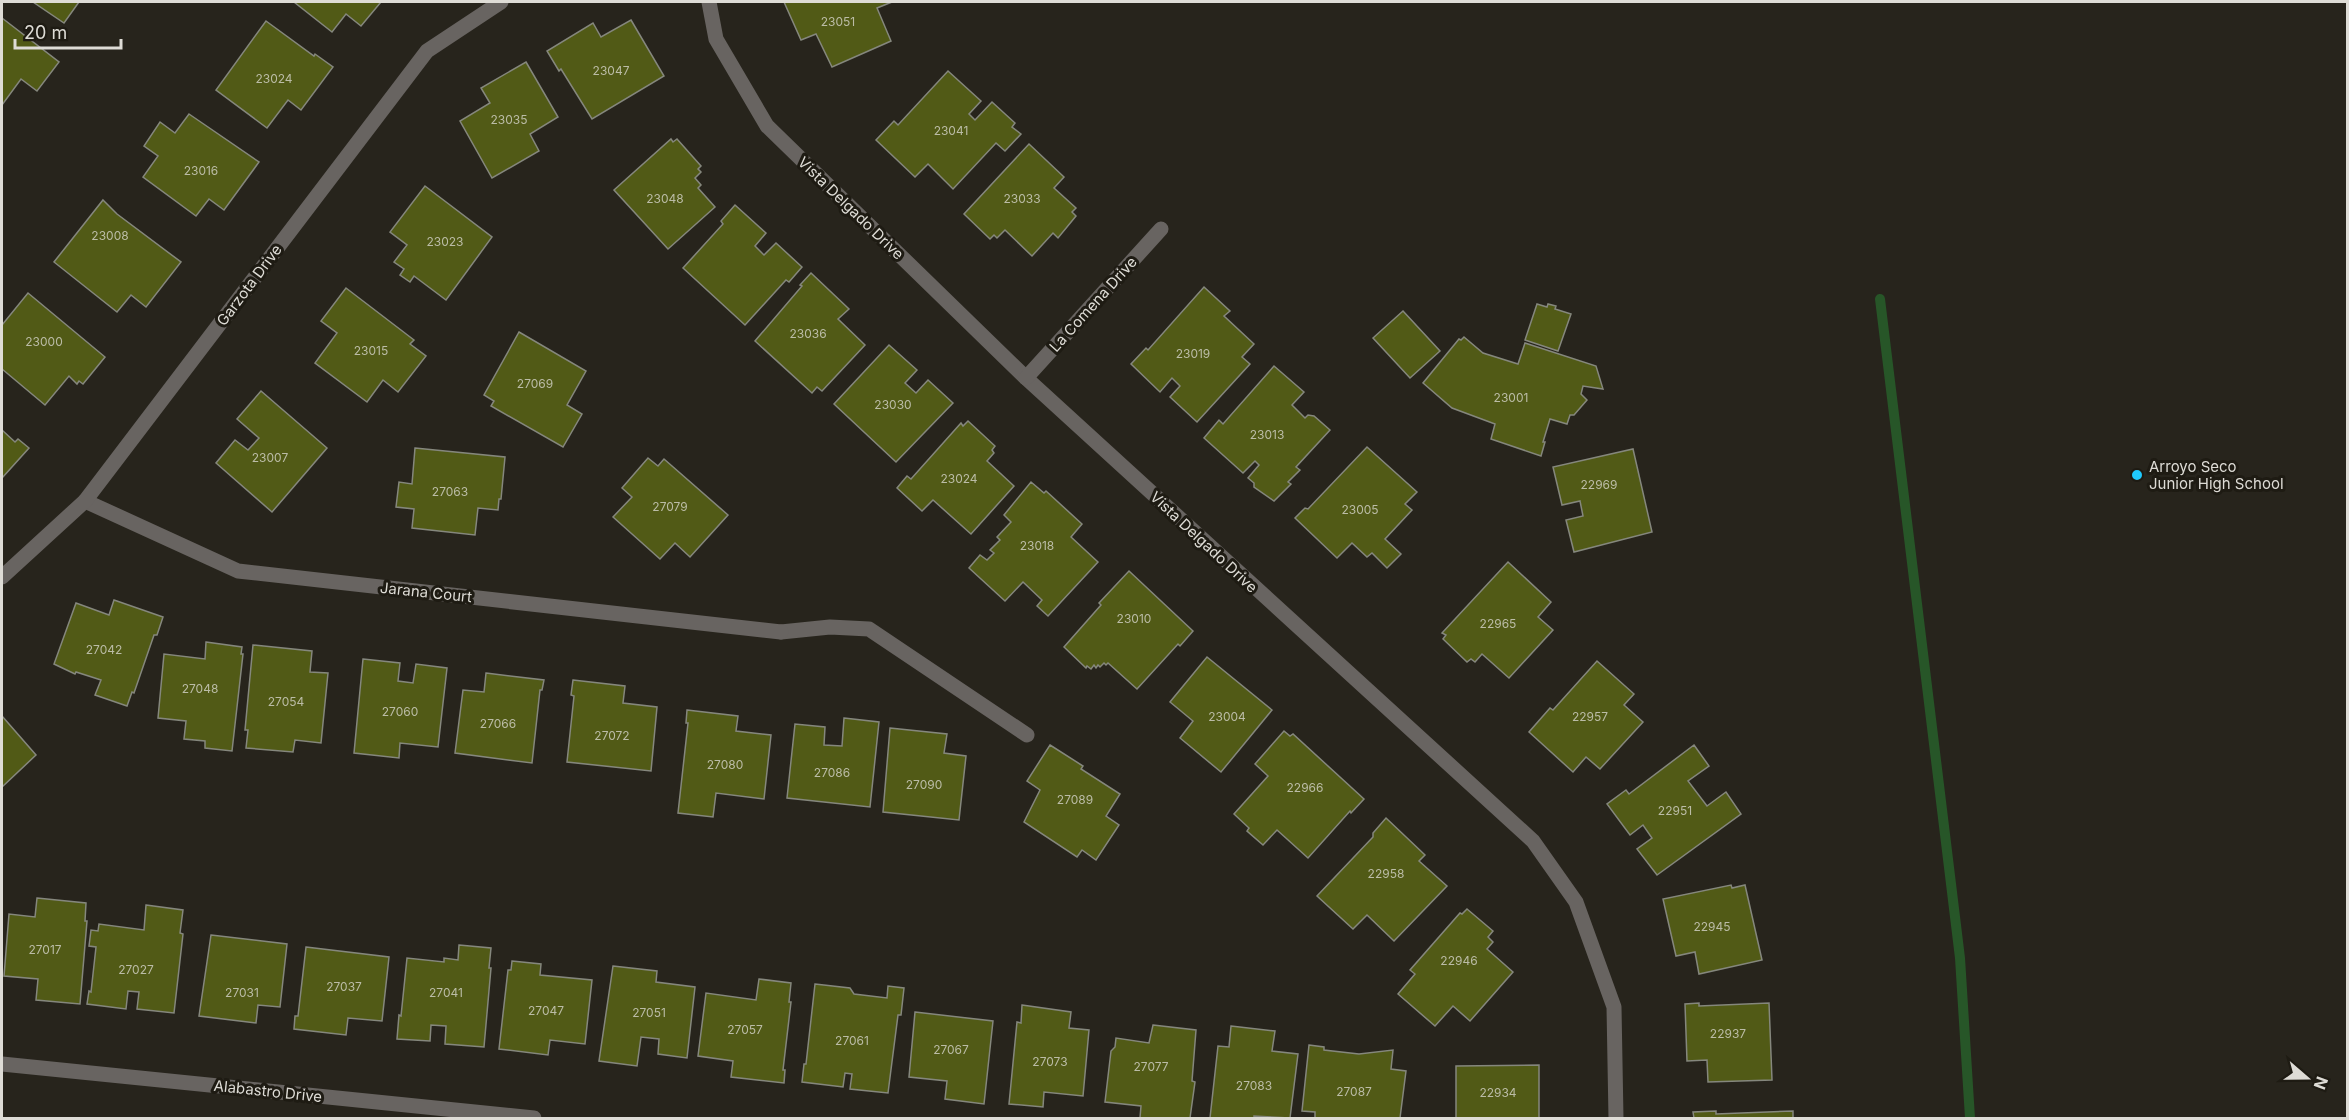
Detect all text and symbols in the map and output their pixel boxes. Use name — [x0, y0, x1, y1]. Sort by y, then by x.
scale bar — [15, 12, 122, 50]
house number: 23051 — [821, 14, 855, 29]
text: 20 m — [24, 22, 67, 43]
house number: 23047 — [593, 63, 630, 78]
house number: 23024 — [255, 71, 293, 86]
house number: 23035 — [490, 112, 528, 127]
house number: 23041 — [934, 123, 968, 138]
street label: Vista Delgado Drive — [794, 153, 908, 263]
house number: 23016 — [184, 163, 218, 178]
house number: 23048 — [646, 191, 684, 206]
house number: 23033 — [1003, 191, 1041, 206]
house number: 23008 — [91, 228, 129, 243]
house number: 23023 — [426, 234, 464, 249]
street label: Garzota Drive — [212, 240, 286, 330]
street label: La Comena Drive — [1045, 252, 1141, 356]
house number: 23036 — [789, 326, 827, 341]
house number: 23000 — [25, 334, 63, 349]
house number: 23015 — [354, 343, 388, 358]
house number: 23019 — [1176, 346, 1210, 361]
house number: 27069 — [517, 376, 553, 391]
house number: 23001 — [1494, 390, 1528, 405]
house number: 23030 — [874, 397, 912, 412]
house number: 23013 — [1250, 427, 1284, 442]
house number: 23007 — [252, 450, 288, 465]
place label: Arroyo Seco Junior High School — [2149, 457, 2284, 493]
marker: Arroyo Seco Junior High School — [2130, 468, 2144, 482]
house number: 23024 — [940, 471, 978, 486]
house number: 22969 — [1581, 477, 1617, 492]
house number: 27063 — [432, 484, 468, 499]
street label: Vista Delgado Drive — [1146, 487, 1262, 597]
house number: 27079 — [652, 499, 688, 514]
house number: 23005 — [1341, 502, 1379, 517]
house number: 23018 — [1020, 538, 1054, 553]
street label: Jarana Court — [379, 578, 473, 606]
house number: 23010 — [1117, 611, 1151, 626]
house number: 22965 — [1480, 616, 1516, 631]
house number: 27042 — [86, 642, 122, 657]
house number: 27048 — [182, 681, 218, 696]
house number: 27054 — [268, 694, 305, 709]
house number: 27060 — [382, 704, 418, 719]
house number: 23004 — [1208, 709, 1246, 724]
house number: 22957 — [1572, 709, 1608, 724]
house number: 27066 — [480, 716, 516, 731]
house number: 27072 — [594, 728, 630, 743]
house number: 27080 — [707, 757, 743, 772]
house number: 27086 — [814, 765, 850, 780]
house number: 27090 — [906, 777, 942, 792]
house number: 22966 — [1287, 780, 1323, 795]
house number: 27089 — [1057, 792, 1093, 807]
house number: 22951 — [1658, 803, 1692, 818]
house number: 22958 — [1368, 866, 1404, 881]
house number: 22945 — [1693, 919, 1731, 934]
house number: 27017 — [28, 942, 62, 957]
house number: 22946 — [1440, 953, 1478, 968]
house number: 27027 — [118, 962, 154, 977]
house number: 27037 — [326, 979, 362, 994]
house number: 27031 — [225, 985, 259, 1000]
house number: 27041 — [429, 985, 463, 1000]
house number: 27047 — [528, 1003, 564, 1018]
house number: 27051 — [632, 1005, 666, 1020]
house number: 27057 — [727, 1022, 763, 1037]
house number: 22937 — [1710, 1026, 1746, 1041]
house number: 27061 — [835, 1033, 869, 1048]
house number: 27067 — [933, 1042, 969, 1057]
north arrow — [2277, 1048, 2337, 1108]
house number: 27073 — [1032, 1054, 1068, 1069]
house number: 27077 — [1133, 1059, 1169, 1074]
text: N — [2310, 1074, 2333, 1092]
street label: Alabastro Drive — [213, 1076, 323, 1106]
house number: 27083 — [1236, 1078, 1272, 1093]
house number: 27087 — [1336, 1084, 1372, 1099]
house number: 22934 — [1479, 1085, 1517, 1100]

